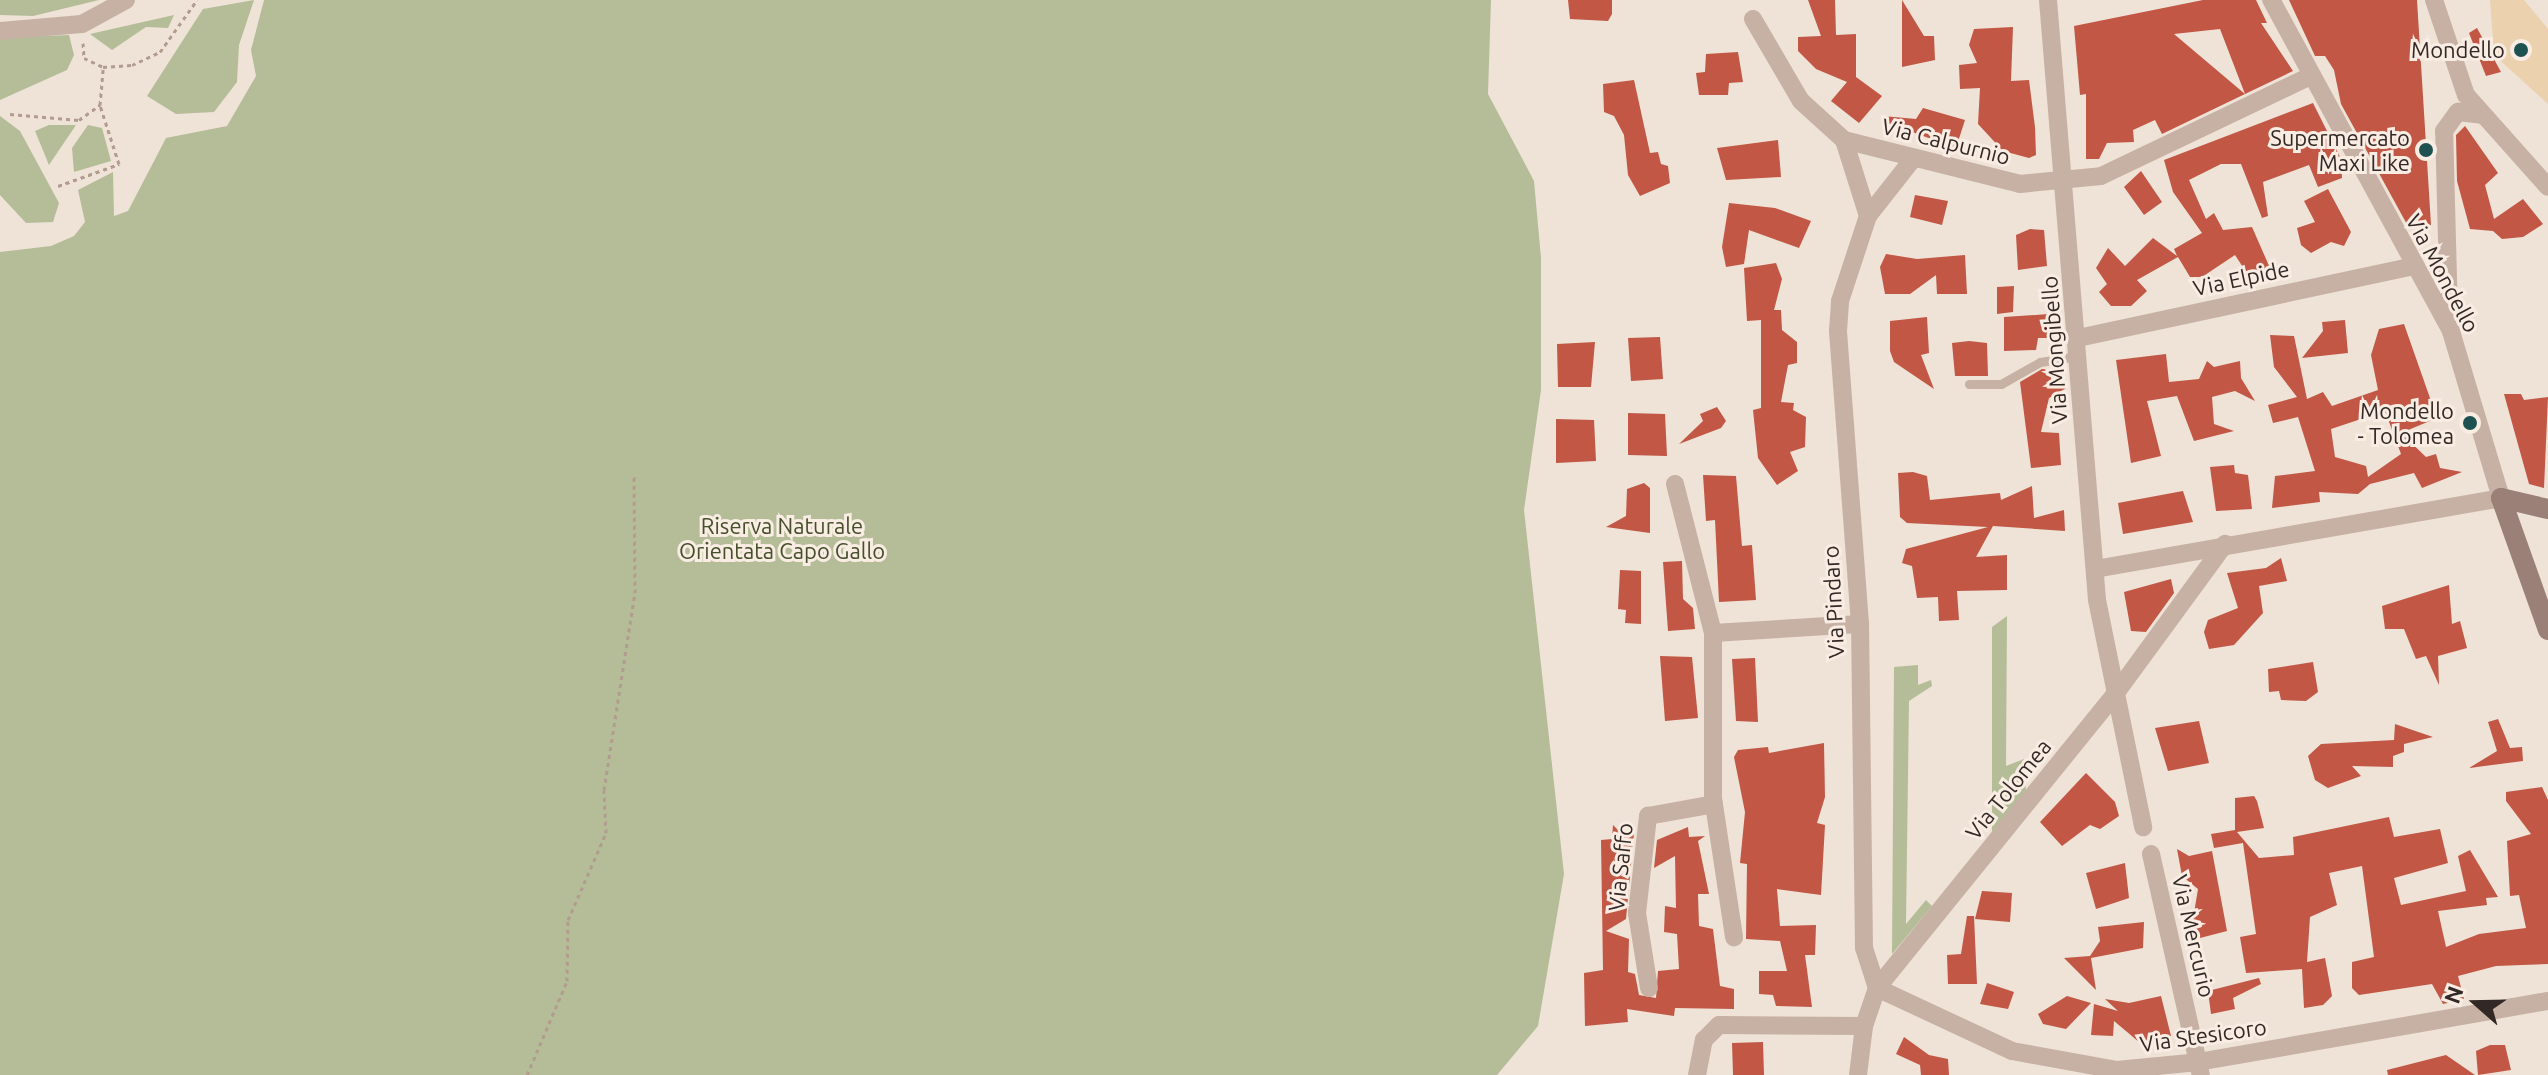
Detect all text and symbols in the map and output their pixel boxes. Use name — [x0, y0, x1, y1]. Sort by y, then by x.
place label: Mondello — [2411, 37, 2505, 63]
marker: Mondello — [2512, 41, 2530, 59]
street label: Via Calpurnio — [1879, 112, 2013, 170]
place label: Supermercato Maxi Like — [2270, 124, 2410, 176]
marker: Supermercato Maxi Like — [2417, 141, 2435, 159]
street label: Via Mondello — [2401, 209, 2485, 337]
street label: Via Elpide — [2190, 255, 2292, 301]
street label: Via Mongibello — [2036, 275, 2072, 425]
place label: Mondello - Tolomea — [2357, 397, 2454, 448]
marker: Mondello - Tolomea — [2461, 414, 2479, 432]
park label: Riserva Naturale Orientata Capo Gallo — [679, 512, 885, 564]
street label: Via Pindaro — [1817, 545, 1849, 659]
street label: Via Tolomea — [1960, 733, 2056, 845]
street label: Via Saffo — [1602, 821, 1638, 913]
street label: Via Mercurio — [2167, 872, 2221, 1000]
north arrow — [2436, 963, 2516, 1043]
text: N — [2438, 983, 2468, 1007]
street label: Via Stesicoro — [2138, 1013, 2268, 1057]

